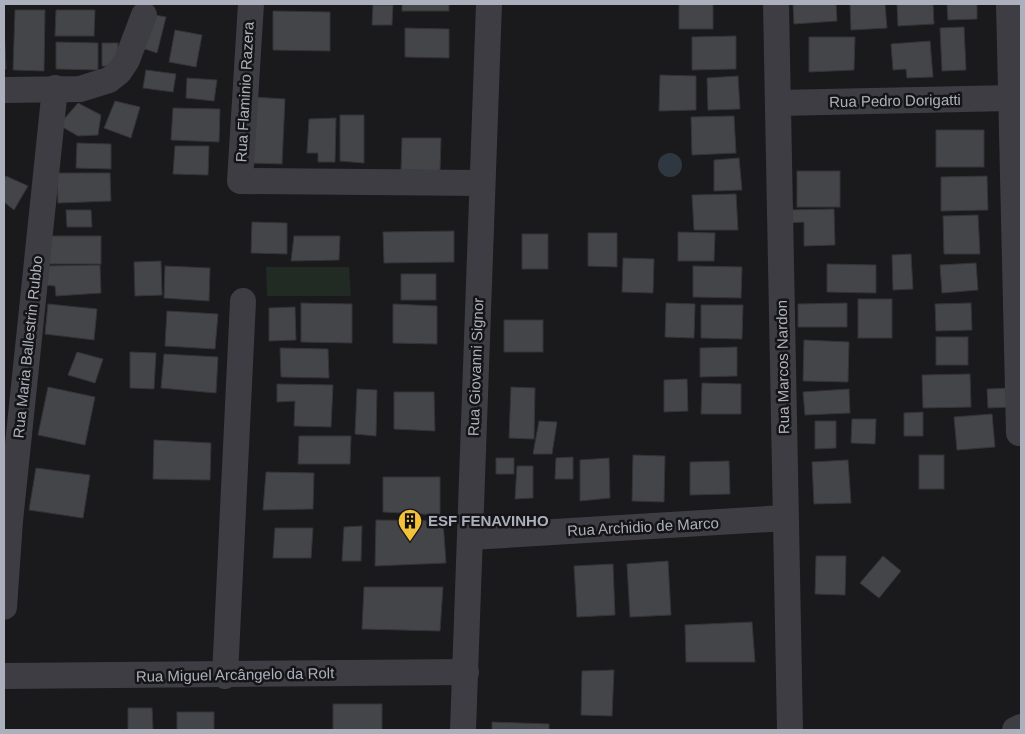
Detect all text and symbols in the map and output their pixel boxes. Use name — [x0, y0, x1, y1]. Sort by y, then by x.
street label: Rua Flaminio Razera — [232, 21, 257, 163]
street label: Rua Pedro Dorigatti — [829, 91, 961, 110]
street label: Rua Maria Ballestrin Rubbo — [9, 255, 46, 439]
street label: Rua Giovanni Signor — [465, 298, 486, 436]
street label: Rua Marcos Nardon — [773, 300, 792, 434]
building icon: ESF FENAVINHO — [397, 508, 423, 542]
place label: ESF FENAVINHO — [428, 512, 549, 529]
street label: Rua Archidio de Marco — [567, 514, 719, 539]
street label: Rua Miguel Arcângelo da Rolt — [136, 664, 335, 685]

